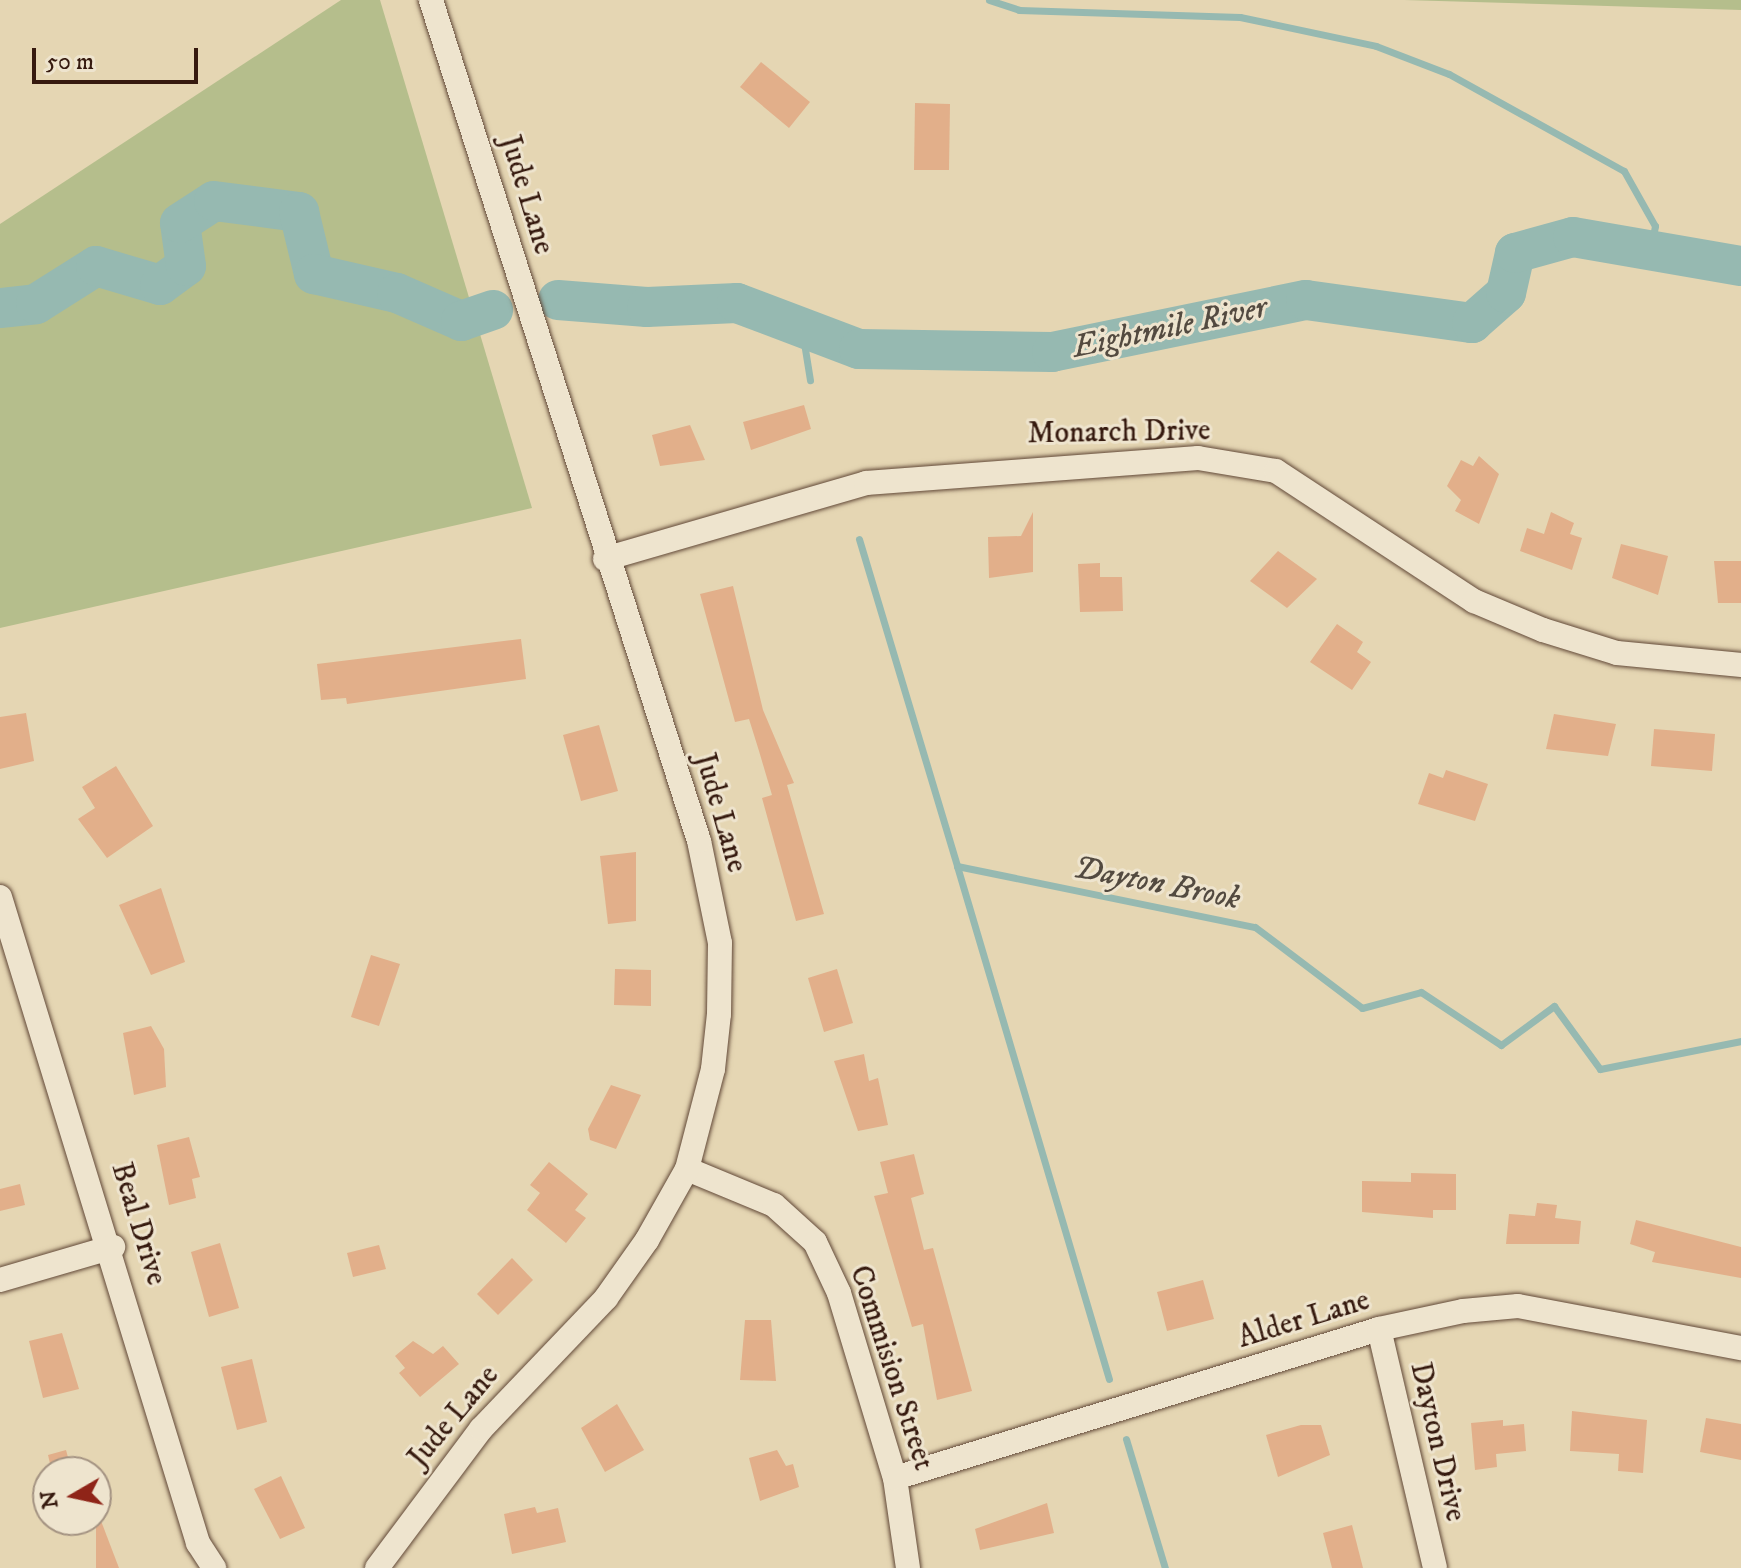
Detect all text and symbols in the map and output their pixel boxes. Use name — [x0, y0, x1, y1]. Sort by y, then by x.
scale bar — [36, 32, 202, 82]
text: 50 m — [46, 47, 94, 77]
street label: Jude Lane — [491, 131, 561, 259]
water label: Eightmile River — [1070, 289, 1270, 367]
street label: Monarch Drive — [1027, 413, 1211, 453]
street label: Jude Lane — [686, 749, 754, 877]
water label: Dayton Brook — [1070, 849, 1244, 919]
street label: Beal Drive — [102, 1158, 174, 1290]
street label: Commision Street — [841, 1261, 941, 1475]
street label: Alder Lane — [1234, 1283, 1374, 1357]
street label: Jude Lane — [401, 1359, 507, 1475]
street label: Dayton Drive — [1401, 1359, 1473, 1525]
north arrow — [32, 1456, 112, 1536]
text: N — [35, 1488, 65, 1511]

